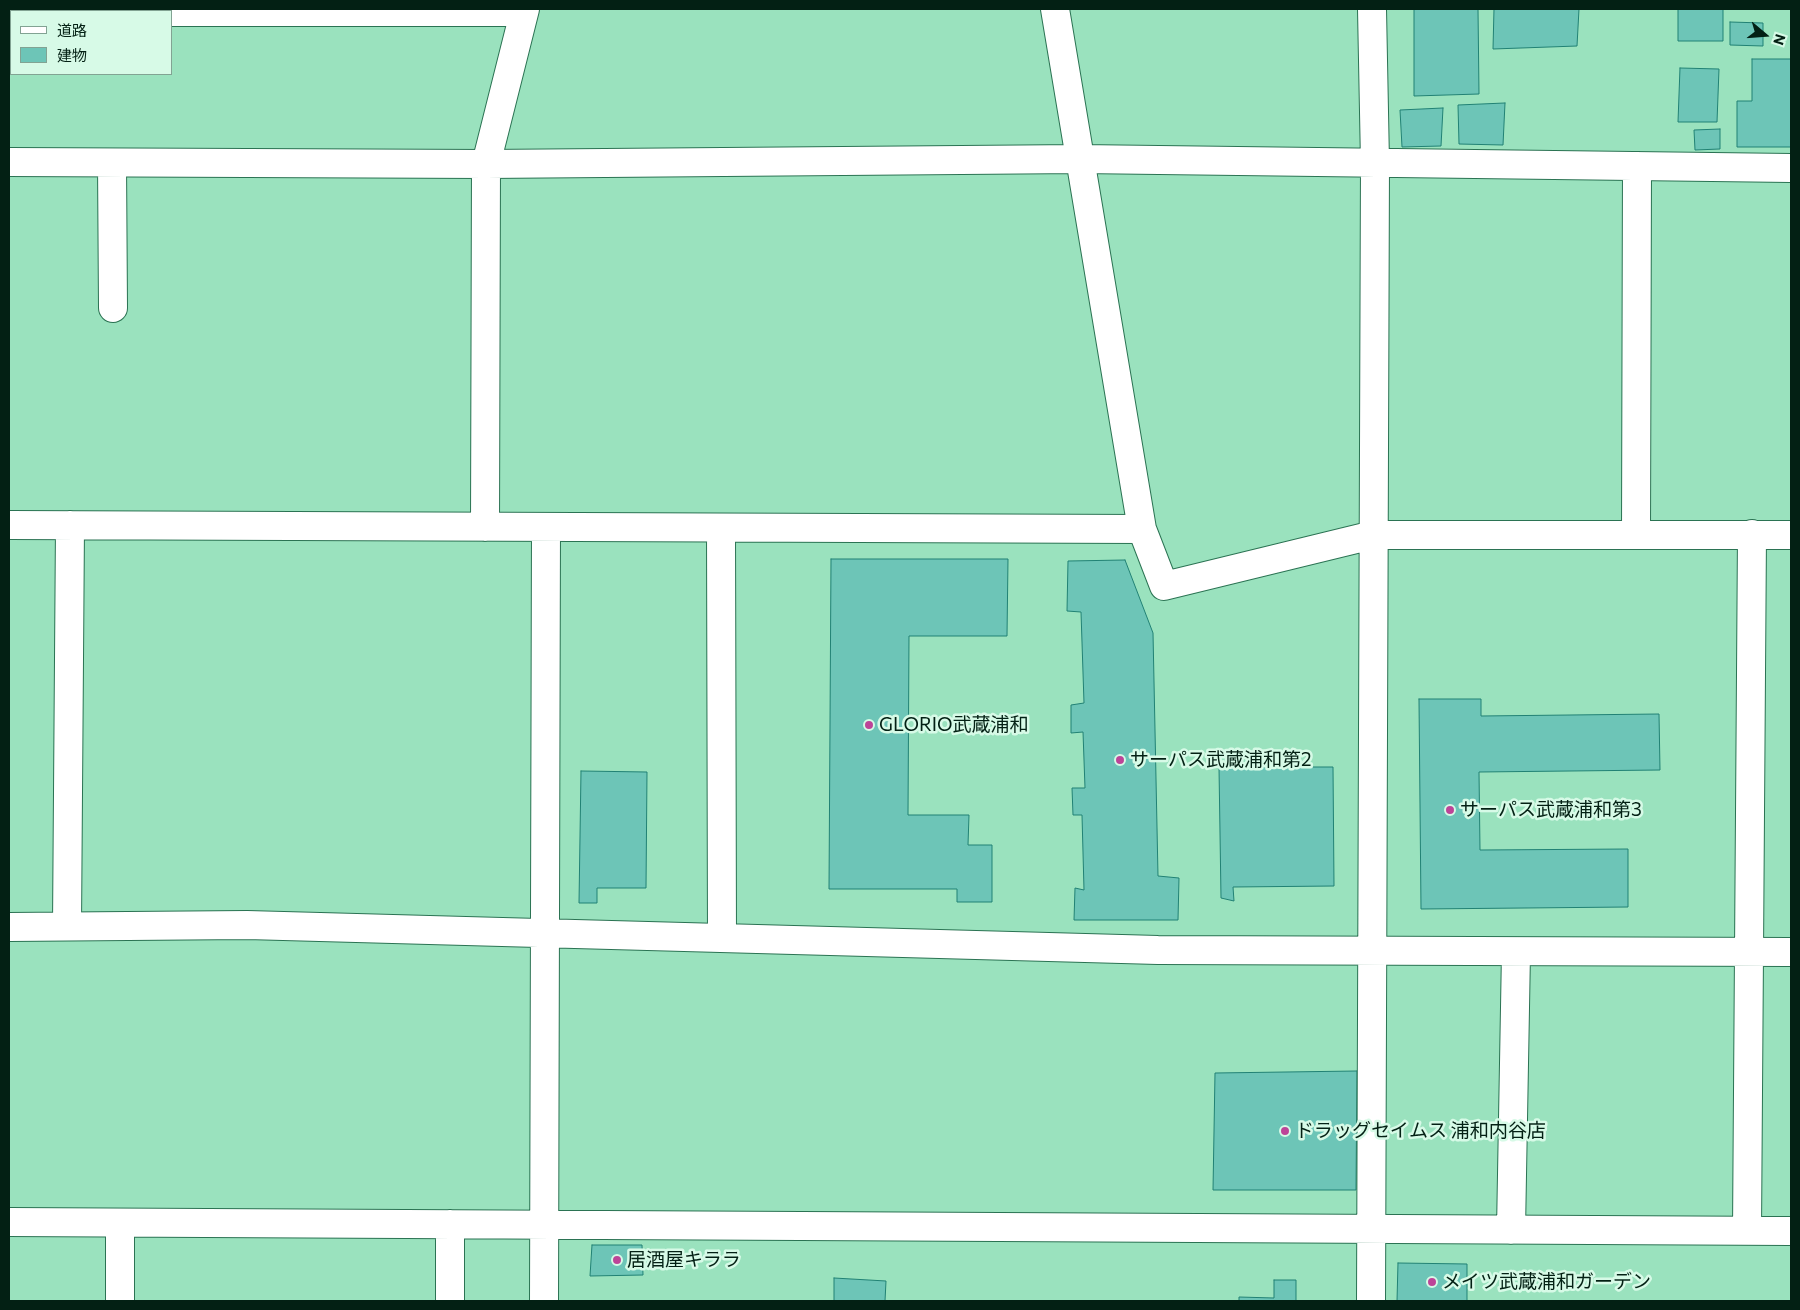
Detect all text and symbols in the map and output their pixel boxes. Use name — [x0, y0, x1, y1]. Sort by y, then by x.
legend — [10, 10, 172, 75]
north arrow — [1740, 10, 1790, 60]
text: 道路 — [57, 21, 87, 39]
text: N — [1770, 32, 1789, 47]
text: 建物 — [57, 46, 87, 64]
place label: GLORIO武蔵浦和 — [879, 714, 1029, 736]
marker: GLORIO武蔵浦和 — [863, 719, 875, 731]
place label: サーパス武蔵浦和第2 — [1130, 749, 1312, 771]
marker: サーパス武蔵浦和第2 — [1114, 754, 1126, 766]
place label: サーパス武蔵浦和第3 — [1460, 799, 1642, 821]
marker: サーパス武蔵浦和第3 — [1444, 804, 1456, 816]
place label: ドラッグセイムス 浦和内谷店 — [1295, 1120, 1546, 1142]
marker: ドラッグセイムス 浦和内谷店 — [1279, 1125, 1291, 1137]
place label: 居酒屋キララ — [627, 1249, 741, 1271]
marker: 居酒屋キララ — [611, 1254, 623, 1266]
place label: メイツ武蔵浦和ガーデン — [1442, 1271, 1651, 1293]
marker: メイツ武蔵浦和ガーデン — [1426, 1276, 1438, 1288]

